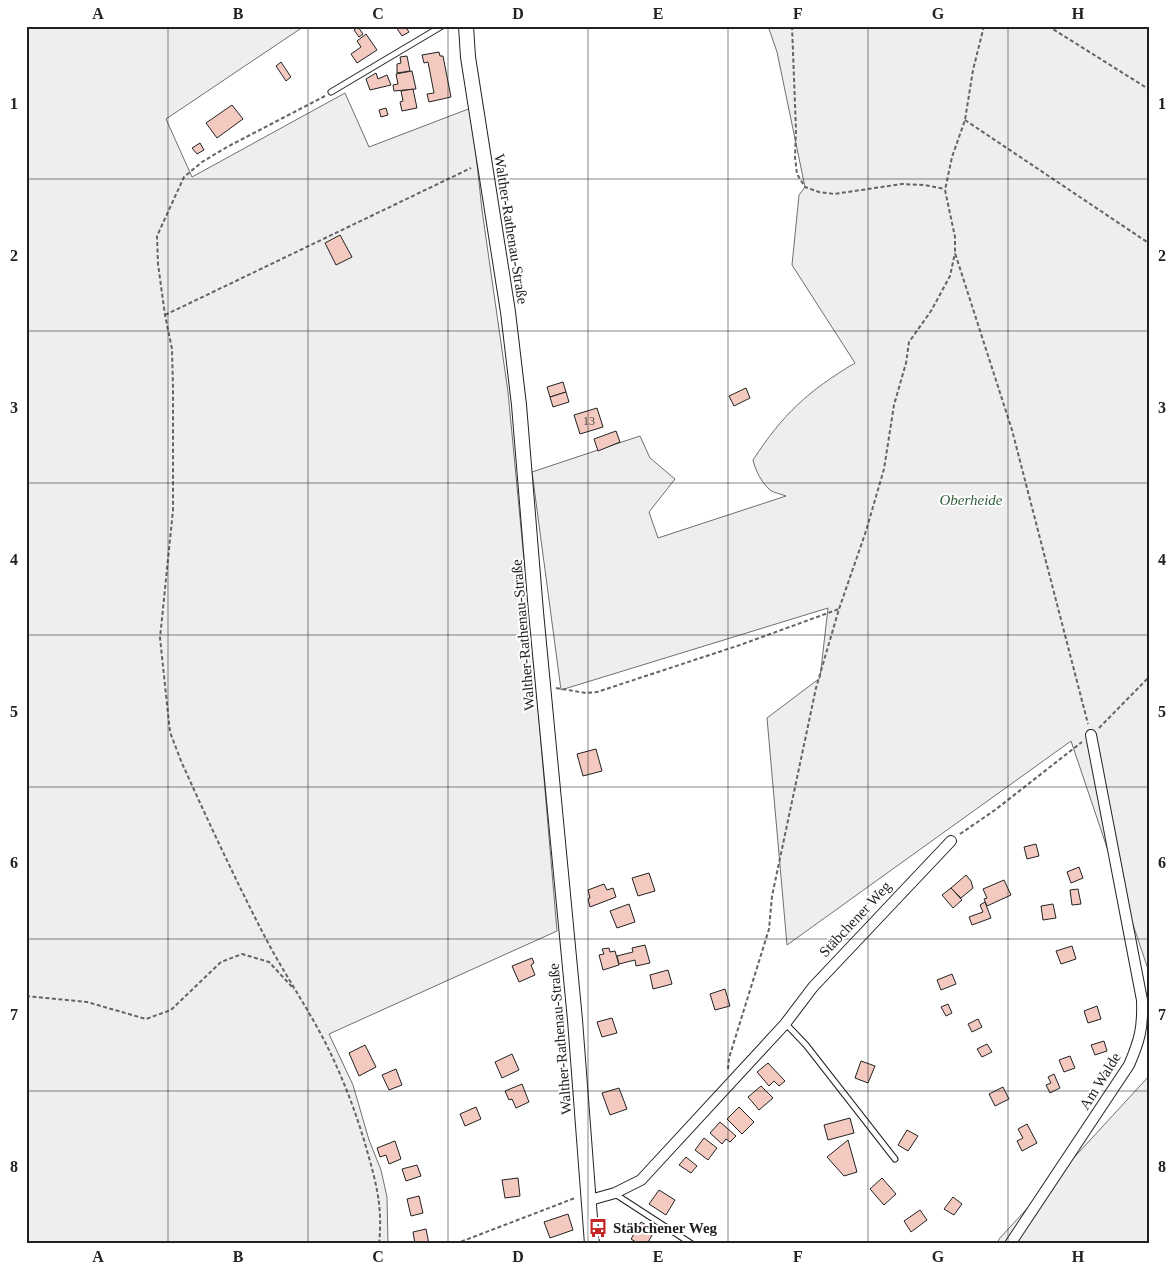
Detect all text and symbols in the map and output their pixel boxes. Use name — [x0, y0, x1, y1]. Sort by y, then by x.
text: A — [92, 5, 104, 22]
text: B — [233, 5, 244, 22]
text: C — [372, 5, 384, 22]
text: D — [512, 5, 524, 22]
text: E — [653, 5, 663, 22]
text: F — [793, 5, 803, 22]
text: G — [932, 5, 945, 22]
text: H — [1072, 5, 1085, 22]
text: 1 — [10, 95, 18, 112]
text: 1 — [1158, 95, 1166, 112]
street label: Walther-Rathenau-Straße — [491, 153, 531, 306]
text: 2 — [10, 247, 18, 264]
text: 2 — [1158, 247, 1166, 264]
text: 3 — [10, 399, 18, 416]
text: 3 — [1158, 399, 1166, 416]
house number: 13 — [583, 414, 595, 428]
park label: Oberheide — [939, 492, 1003, 508]
text: 4 — [10, 551, 18, 568]
text: 4 — [1158, 551, 1166, 568]
street label: Walther-Rathenau-Straße — [508, 558, 538, 711]
text: 5 — [10, 703, 18, 720]
text: 5 — [1158, 703, 1166, 720]
text: 6 — [10, 854, 18, 871]
text: 6 — [1158, 854, 1166, 871]
street label: Stäbchener Weg — [816, 878, 894, 960]
street label: Walther-Rathenau-Straße — [545, 962, 575, 1115]
text: 7 — [10, 1006, 18, 1023]
text: 7 — [1158, 1006, 1166, 1023]
street label: Am Walde — [1076, 1049, 1124, 1112]
text: 8 — [10, 1158, 18, 1175]
text: 8 — [1158, 1158, 1166, 1175]
bus stop icon: Stäbchener Weg — [587, 1217, 609, 1239]
place label: Stäbchener Weg — [613, 1220, 718, 1236]
text: A — [92, 1248, 104, 1265]
text: B — [233, 1248, 244, 1265]
text: C — [372, 1248, 384, 1265]
text: D — [512, 1248, 524, 1265]
text: E — [653, 1248, 663, 1265]
text: F — [793, 1248, 803, 1265]
text: G — [932, 1248, 945, 1265]
text: H — [1072, 1248, 1085, 1265]

